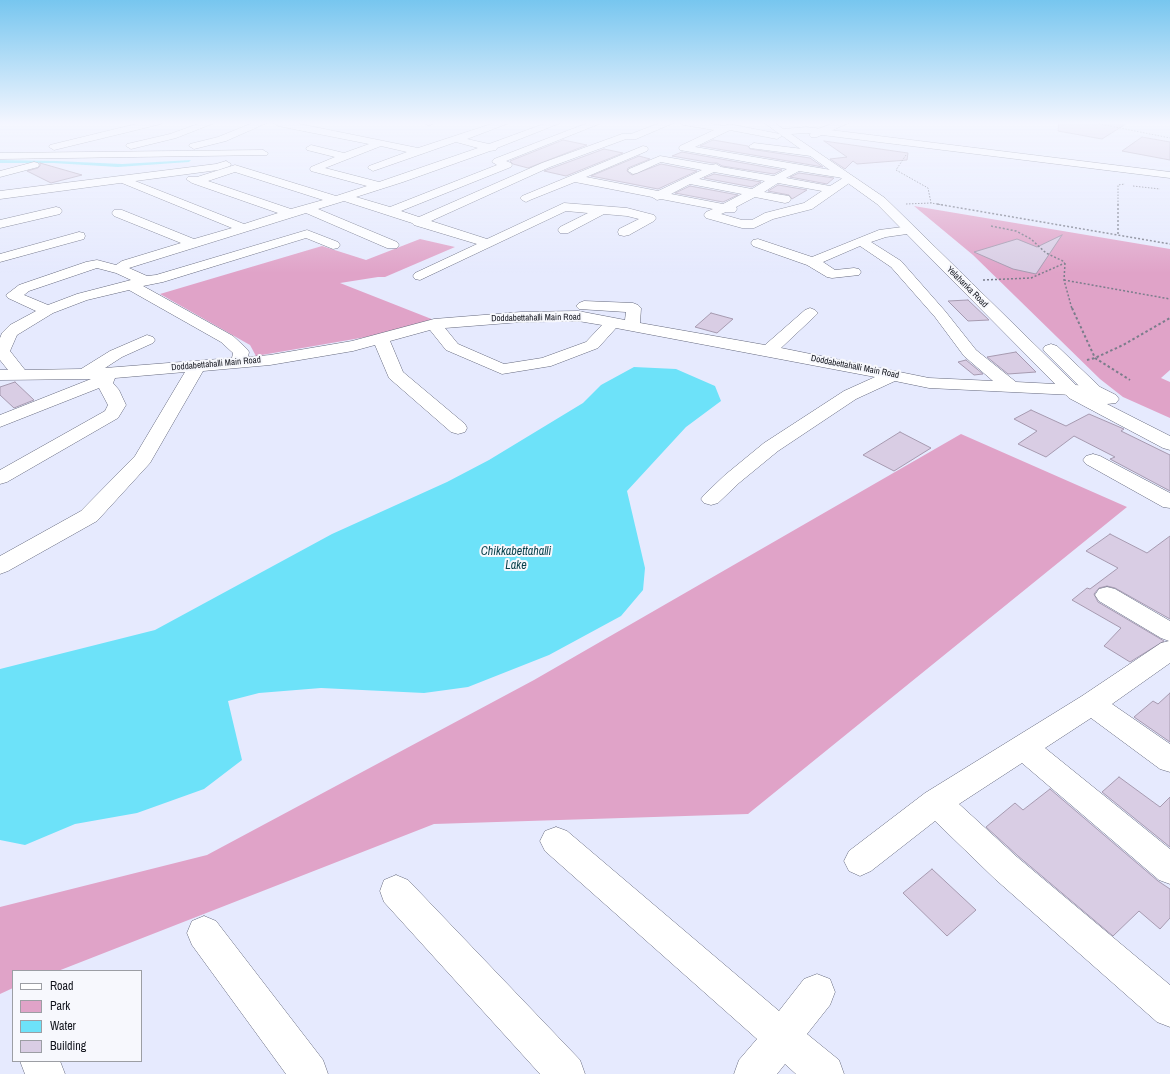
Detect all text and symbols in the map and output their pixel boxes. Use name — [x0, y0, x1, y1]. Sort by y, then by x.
street label: Yelahanka Road — [944, 264, 990, 310]
street label: Doddabettahalli Main Road — [491, 312, 581, 324]
street label: Doddabettahalli Main Road — [810, 353, 900, 381]
street label: Doddabettahalli Main Road — [171, 355, 261, 373]
water label: Chikkabettahalli Lake — [481, 545, 551, 573]
legend — [12, 970, 142, 1062]
text: Road — [50, 978, 74, 994]
text: Park — [50, 998, 70, 1014]
text: Water — [50, 1018, 76, 1034]
text: Building — [50, 1038, 86, 1054]

